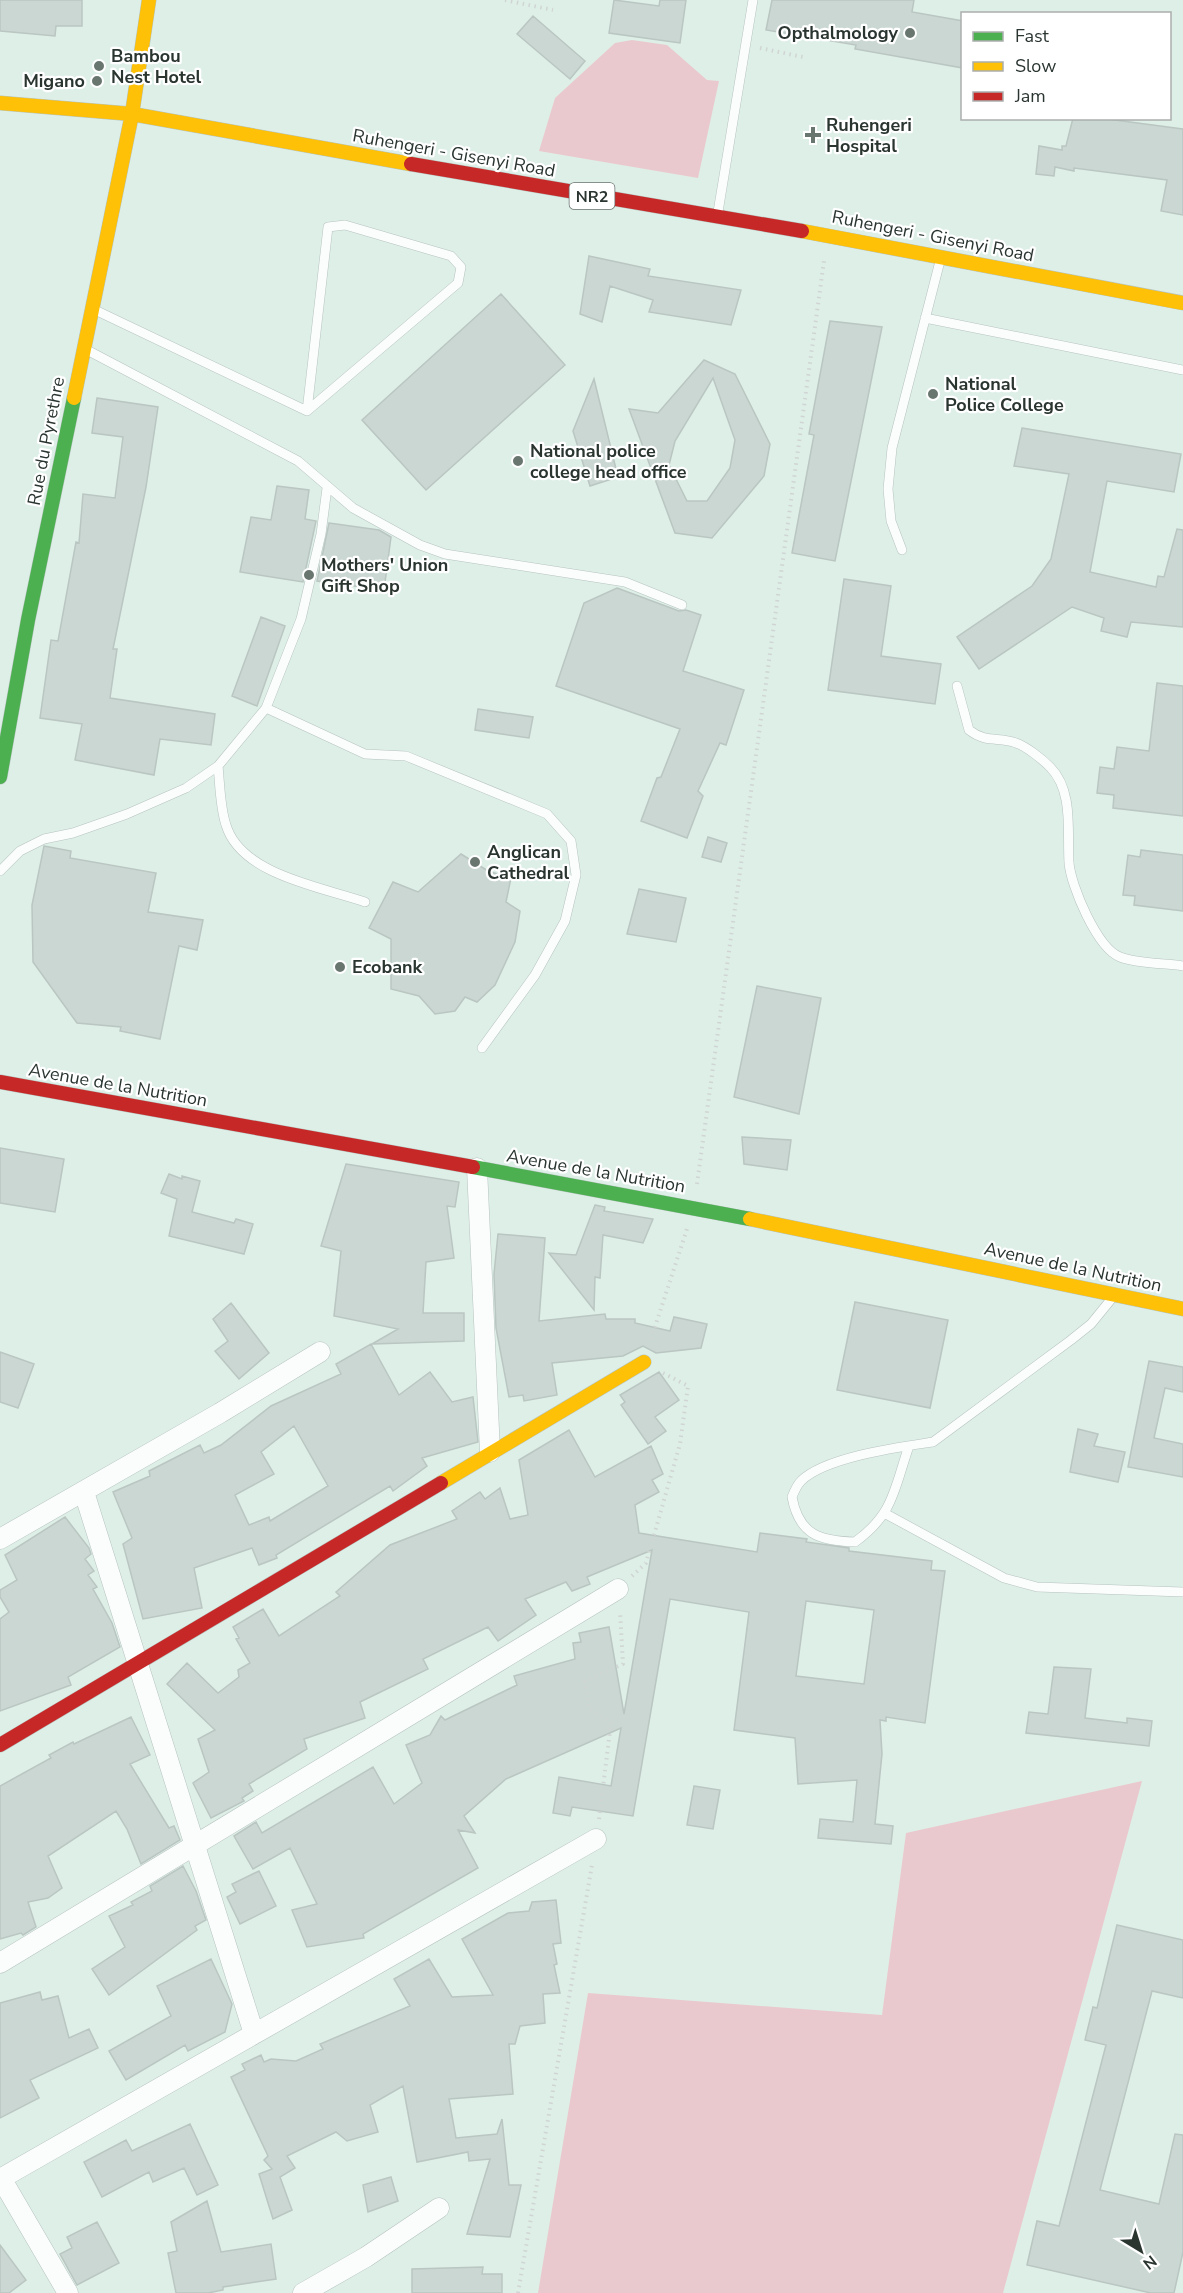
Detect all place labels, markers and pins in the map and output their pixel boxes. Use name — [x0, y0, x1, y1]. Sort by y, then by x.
place label: Opthalmology — [778, 21, 899, 45]
marker: Opthalmology — [903, 26, 917, 40]
place label: Bambou Nest Hotel — [111, 44, 201, 89]
marker: Bambou Nest Hotel — [92, 59, 106, 73]
place label: Migano — [23, 69, 85, 93]
marker: Migano — [90, 74, 104, 88]
place label: Ruhengeri Hospital — [826, 113, 912, 158]
marker: Ruhengeri Hospital — [804, 126, 822, 144]
place label: National Police College — [945, 372, 1064, 417]
marker: National Police College — [926, 387, 940, 401]
place label: National police college head office — [530, 439, 687, 484]
marker: National police college head office — [511, 454, 525, 468]
place label: Mothers' Union Gift Shop — [321, 553, 448, 598]
marker: Mothers' Union Gift Shop — [302, 568, 316, 582]
place label: Anglican Cathedral — [487, 840, 570, 885]
marker: Anglican Cathedral — [468, 855, 482, 869]
place label: Ecobank — [352, 955, 423, 979]
marker: Ecobank — [333, 960, 347, 974]

